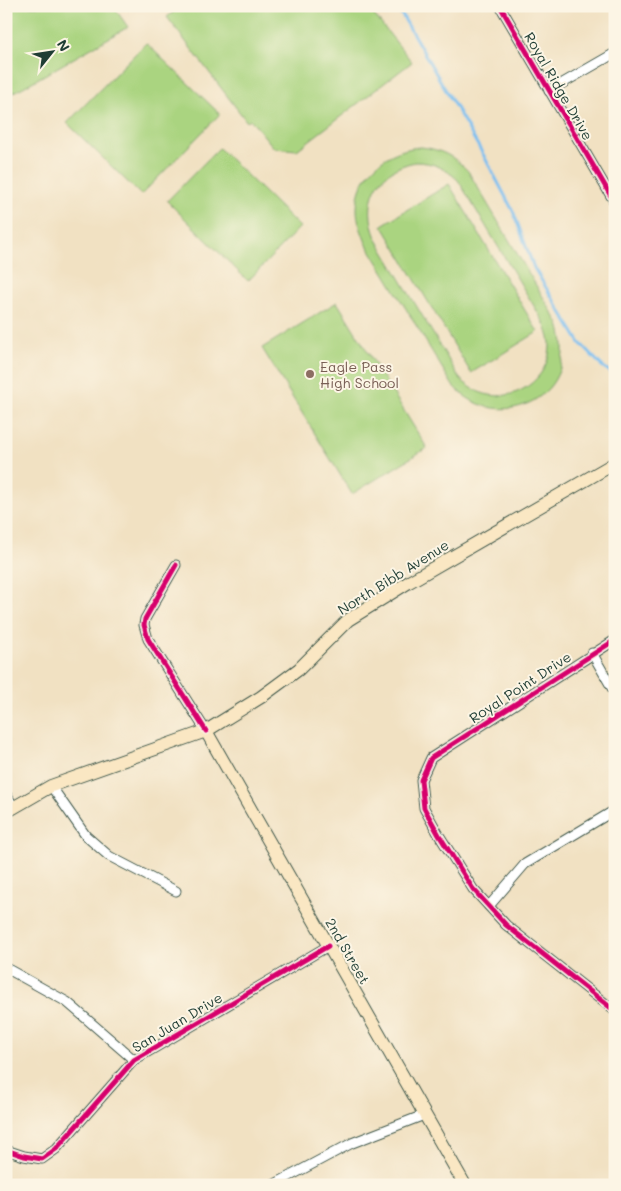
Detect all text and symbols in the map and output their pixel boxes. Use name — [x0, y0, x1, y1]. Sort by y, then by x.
north arrow — [28, 28, 78, 78]
street label: Royal Ridge Drive — [520, 29, 598, 143]
text: N — [53, 36, 75, 55]
place label: Eagle Pass High School — [320, 357, 399, 392]
marker: Eagle Pass High School — [304, 368, 316, 380]
street label: North Bibb Avenue — [334, 535, 452, 619]
street label: Royal Point Drive — [465, 647, 575, 727]
street label: 2nd Street — [321, 914, 375, 988]
street label: San Juan Drive — [128, 988, 226, 1056]

